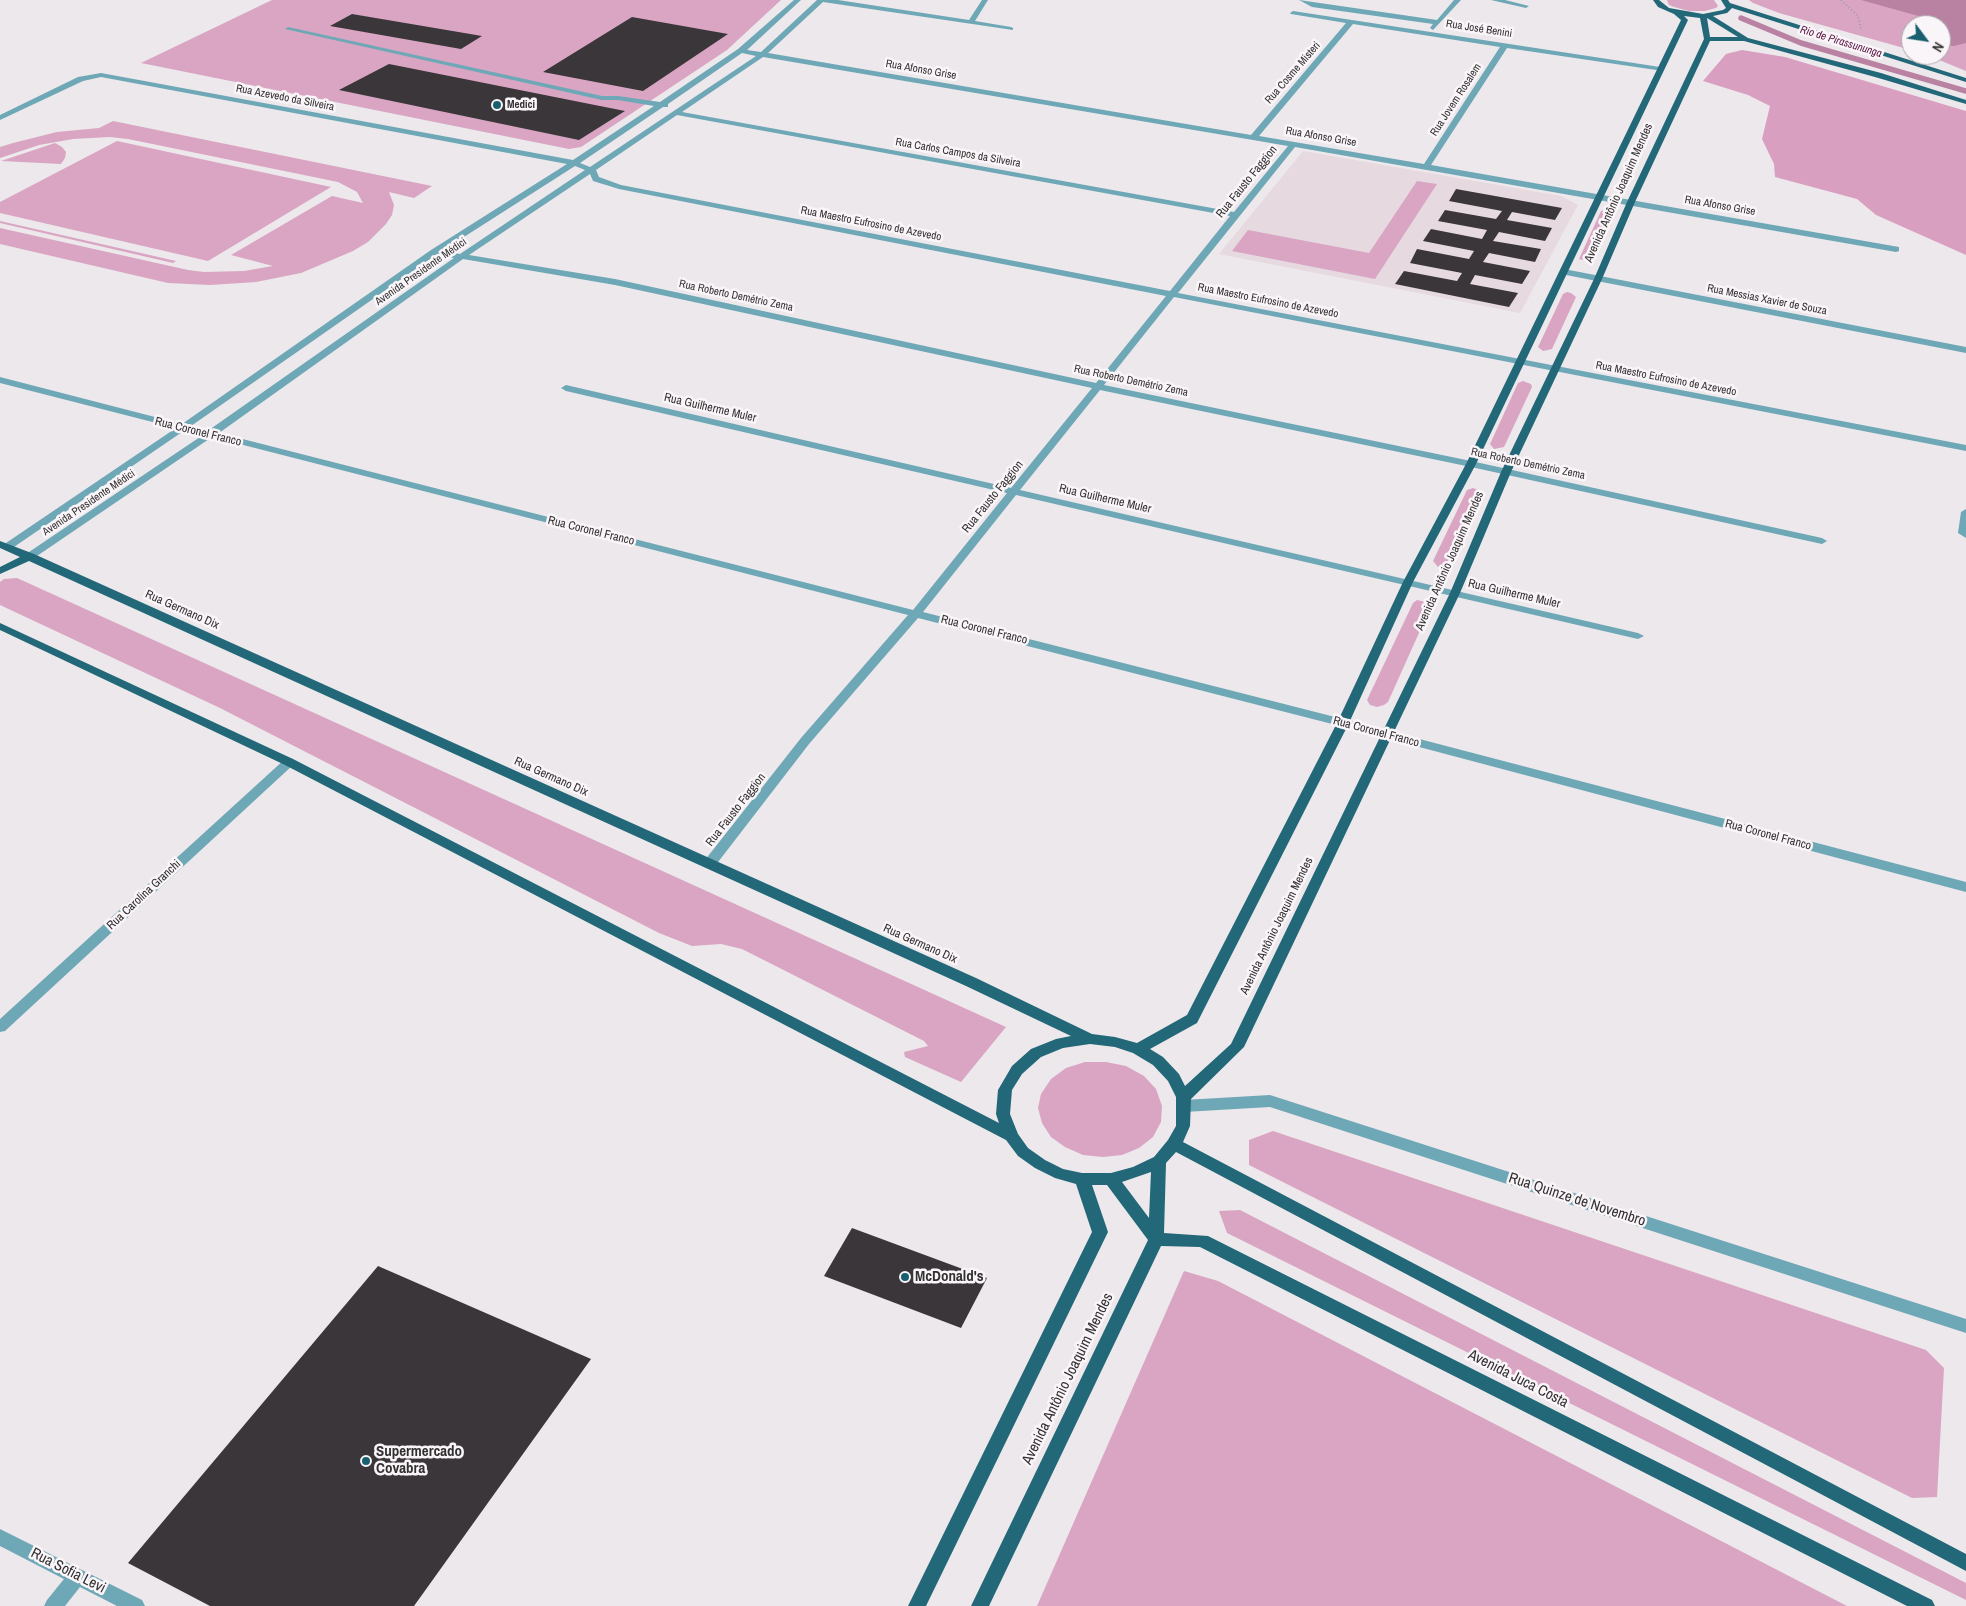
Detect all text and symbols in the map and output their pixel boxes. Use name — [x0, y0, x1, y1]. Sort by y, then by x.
north arrow — [1901, 15, 1951, 65]
street label: Rua José Benini — [1445, 17, 1513, 41]
water label: Rio de Pirassununga — [1799, 23, 1883, 61]
street label: Rua Cosme Misteri — [1263, 39, 1323, 107]
text: N — [1928, 39, 1948, 55]
street label: Rua Afonso Grise — [885, 57, 957, 83]
street label: Rua Jovem Rosalem — [1428, 61, 1484, 139]
street label: Rua Azevedo da Silveira — [235, 82, 335, 114]
place label: Medici — [507, 98, 535, 112]
marker: Medici — [491, 99, 503, 111]
street label: Avenida Antônio Joaquim Mendes — [1582, 121, 1656, 265]
street label: Rua Afonso Grise — [1285, 124, 1357, 150]
street label: Rua Carlos Campos da Silveira — [894, 135, 1022, 171]
street label: Rua Fausto Faggion — [1213, 143, 1281, 221]
street label: Rua Afonso Grise — [1684, 193, 1756, 219]
street label: Rua Maestro Eufrosino de Azevedo — [800, 204, 942, 244]
street label: Avenida Presidente Médici — [373, 235, 469, 309]
street label: Rua Roberto Demétrio Zema — [678, 277, 794, 315]
street label: Rua Maestro Eufrosino de Azevedo — [1197, 281, 1339, 321]
street label: Rua Messias Xavier de Souza — [1706, 282, 1828, 318]
street label: Rua Maestro Eufrosino de Azevedo — [1595, 359, 1737, 399]
street label: Rua Roberto Demétrio Zema — [1073, 362, 1189, 400]
street label: Rua Guilherme Muler — [663, 390, 757, 426]
street label: Rua Coronel Franco — [153, 414, 243, 450]
street label: Rua Roberto Demétrio Zema — [1470, 445, 1586, 483]
street label: Rua Fausto Faggion — [959, 458, 1027, 536]
street label: Avenida Presidente Médici — [40, 467, 138, 539]
street label: Rua Guilherme Muler — [1058, 481, 1152, 517]
street label: Avenida Antônio Joaquim Mendes — [1413, 489, 1487, 633]
street label: Rua Coronel Franco — [546, 513, 636, 549]
street label: Rua Guilherme Muler — [1467, 576, 1561, 612]
street label: Rua Germano Dix — [143, 587, 221, 633]
street label: Rua Coronel Franco — [939, 612, 1029, 648]
street label: Rua Coronel Franco — [1331, 714, 1421, 750]
street label: Rua Germano Dix — [512, 754, 590, 800]
street label: Rua Fausto Faggion — [703, 771, 769, 849]
street label: Rua Coronel Franco — [1723, 817, 1813, 853]
street label: Avenida Antônio Joaquim Mendes — [1237, 855, 1317, 997]
street label: Rua Carolina Granchi — [104, 857, 184, 933]
street label: Rua Germano Dix — [881, 921, 959, 967]
street label: Rua Quinze de Novembro — [1506, 1169, 1648, 1231]
place label: McDonald's — [915, 1268, 984, 1286]
marker: McDonald's — [899, 1271, 911, 1283]
street label: Avenida Antônio Joaquim Mendes — [1019, 1290, 1117, 1468]
street label: Avenida Juca Costa — [1465, 1346, 1571, 1412]
place label: Supermercado Covabra — [376, 1443, 462, 1478]
marker: Supermercado Covabra — [360, 1455, 372, 1467]
street label: Rua Sofia Levi — [28, 1545, 108, 1597]

